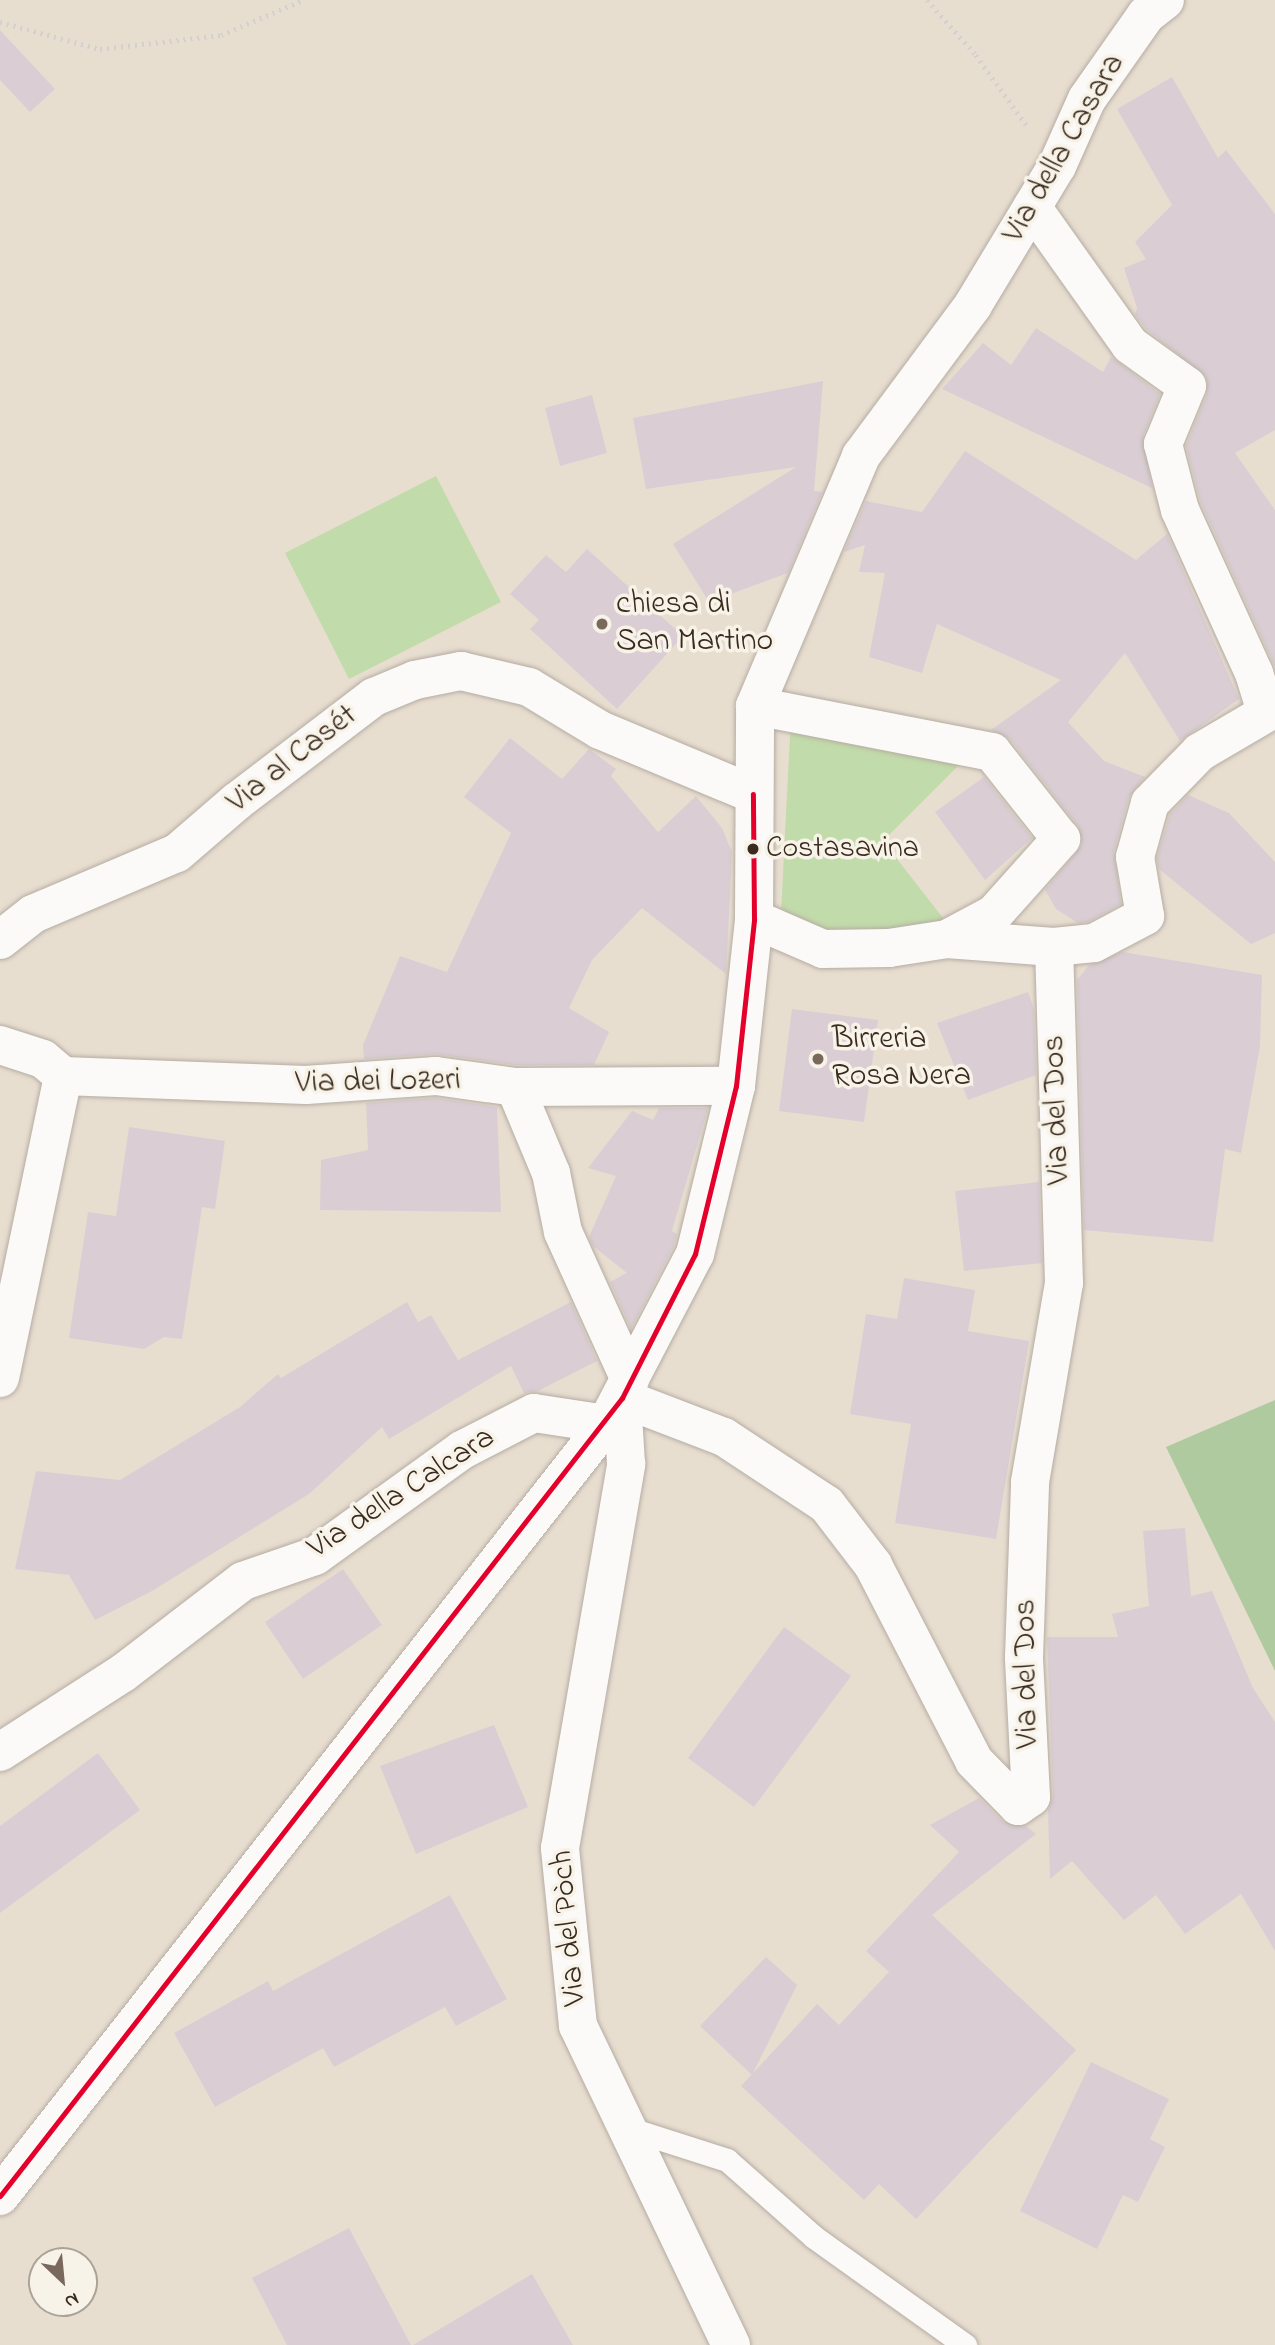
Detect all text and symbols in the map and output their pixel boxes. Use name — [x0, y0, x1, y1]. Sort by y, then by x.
street label: Via della Casara — [995, 48, 1135, 250]
place label: chiesa di San Martino — [616, 587, 773, 662]
marker: chiesa di San Martino — [594, 616, 610, 632]
street label: Via al Casét — [220, 697, 366, 823]
place label: Costasavina — [766, 831, 919, 867]
marker: Costasavina — [746, 842, 760, 856]
place label: Birreria Rosa Nera — [832, 1022, 971, 1097]
street label: Via del Dos — [1036, 1034, 1080, 1186]
marker: Birreria Rosa Nera — [810, 1051, 826, 1067]
street label: Via dei Lozeri — [295, 1062, 461, 1104]
street label: Via della Calcara — [301, 1419, 503, 1569]
street label: Via del Dos — [1007, 1599, 1049, 1749]
street label: Via del Pòch — [544, 1849, 596, 2007]
north arrow — [28, 2247, 98, 2317]
text: N — [60, 2285, 83, 2314]

